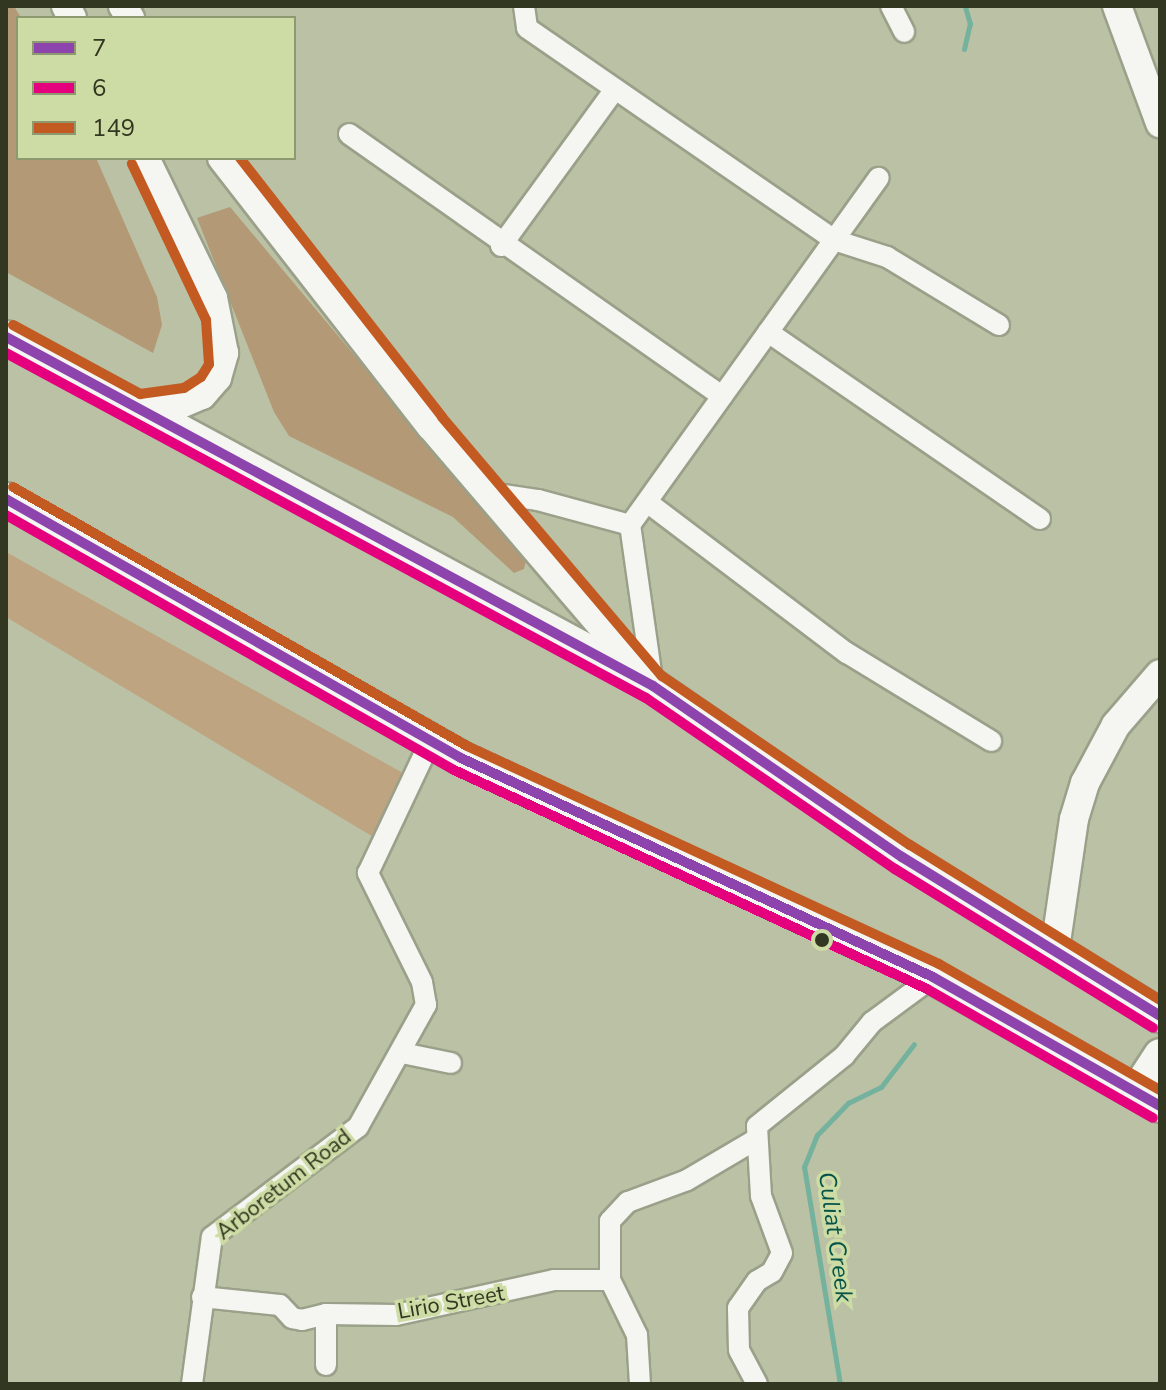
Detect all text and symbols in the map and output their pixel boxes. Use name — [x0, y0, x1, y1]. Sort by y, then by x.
legend — [16, 16, 296, 160]
text: 7 — [92, 32, 106, 64]
text: 6 — [92, 72, 106, 104]
text: 149 — [92, 112, 135, 144]
unlabelled marker — [814, 932, 830, 948]
street label: Arboretum Road — [211, 1124, 357, 1246]
water label: Culiat Creek — [812, 1170, 858, 1304]
street label: Lirio Street — [396, 1281, 506, 1325]

